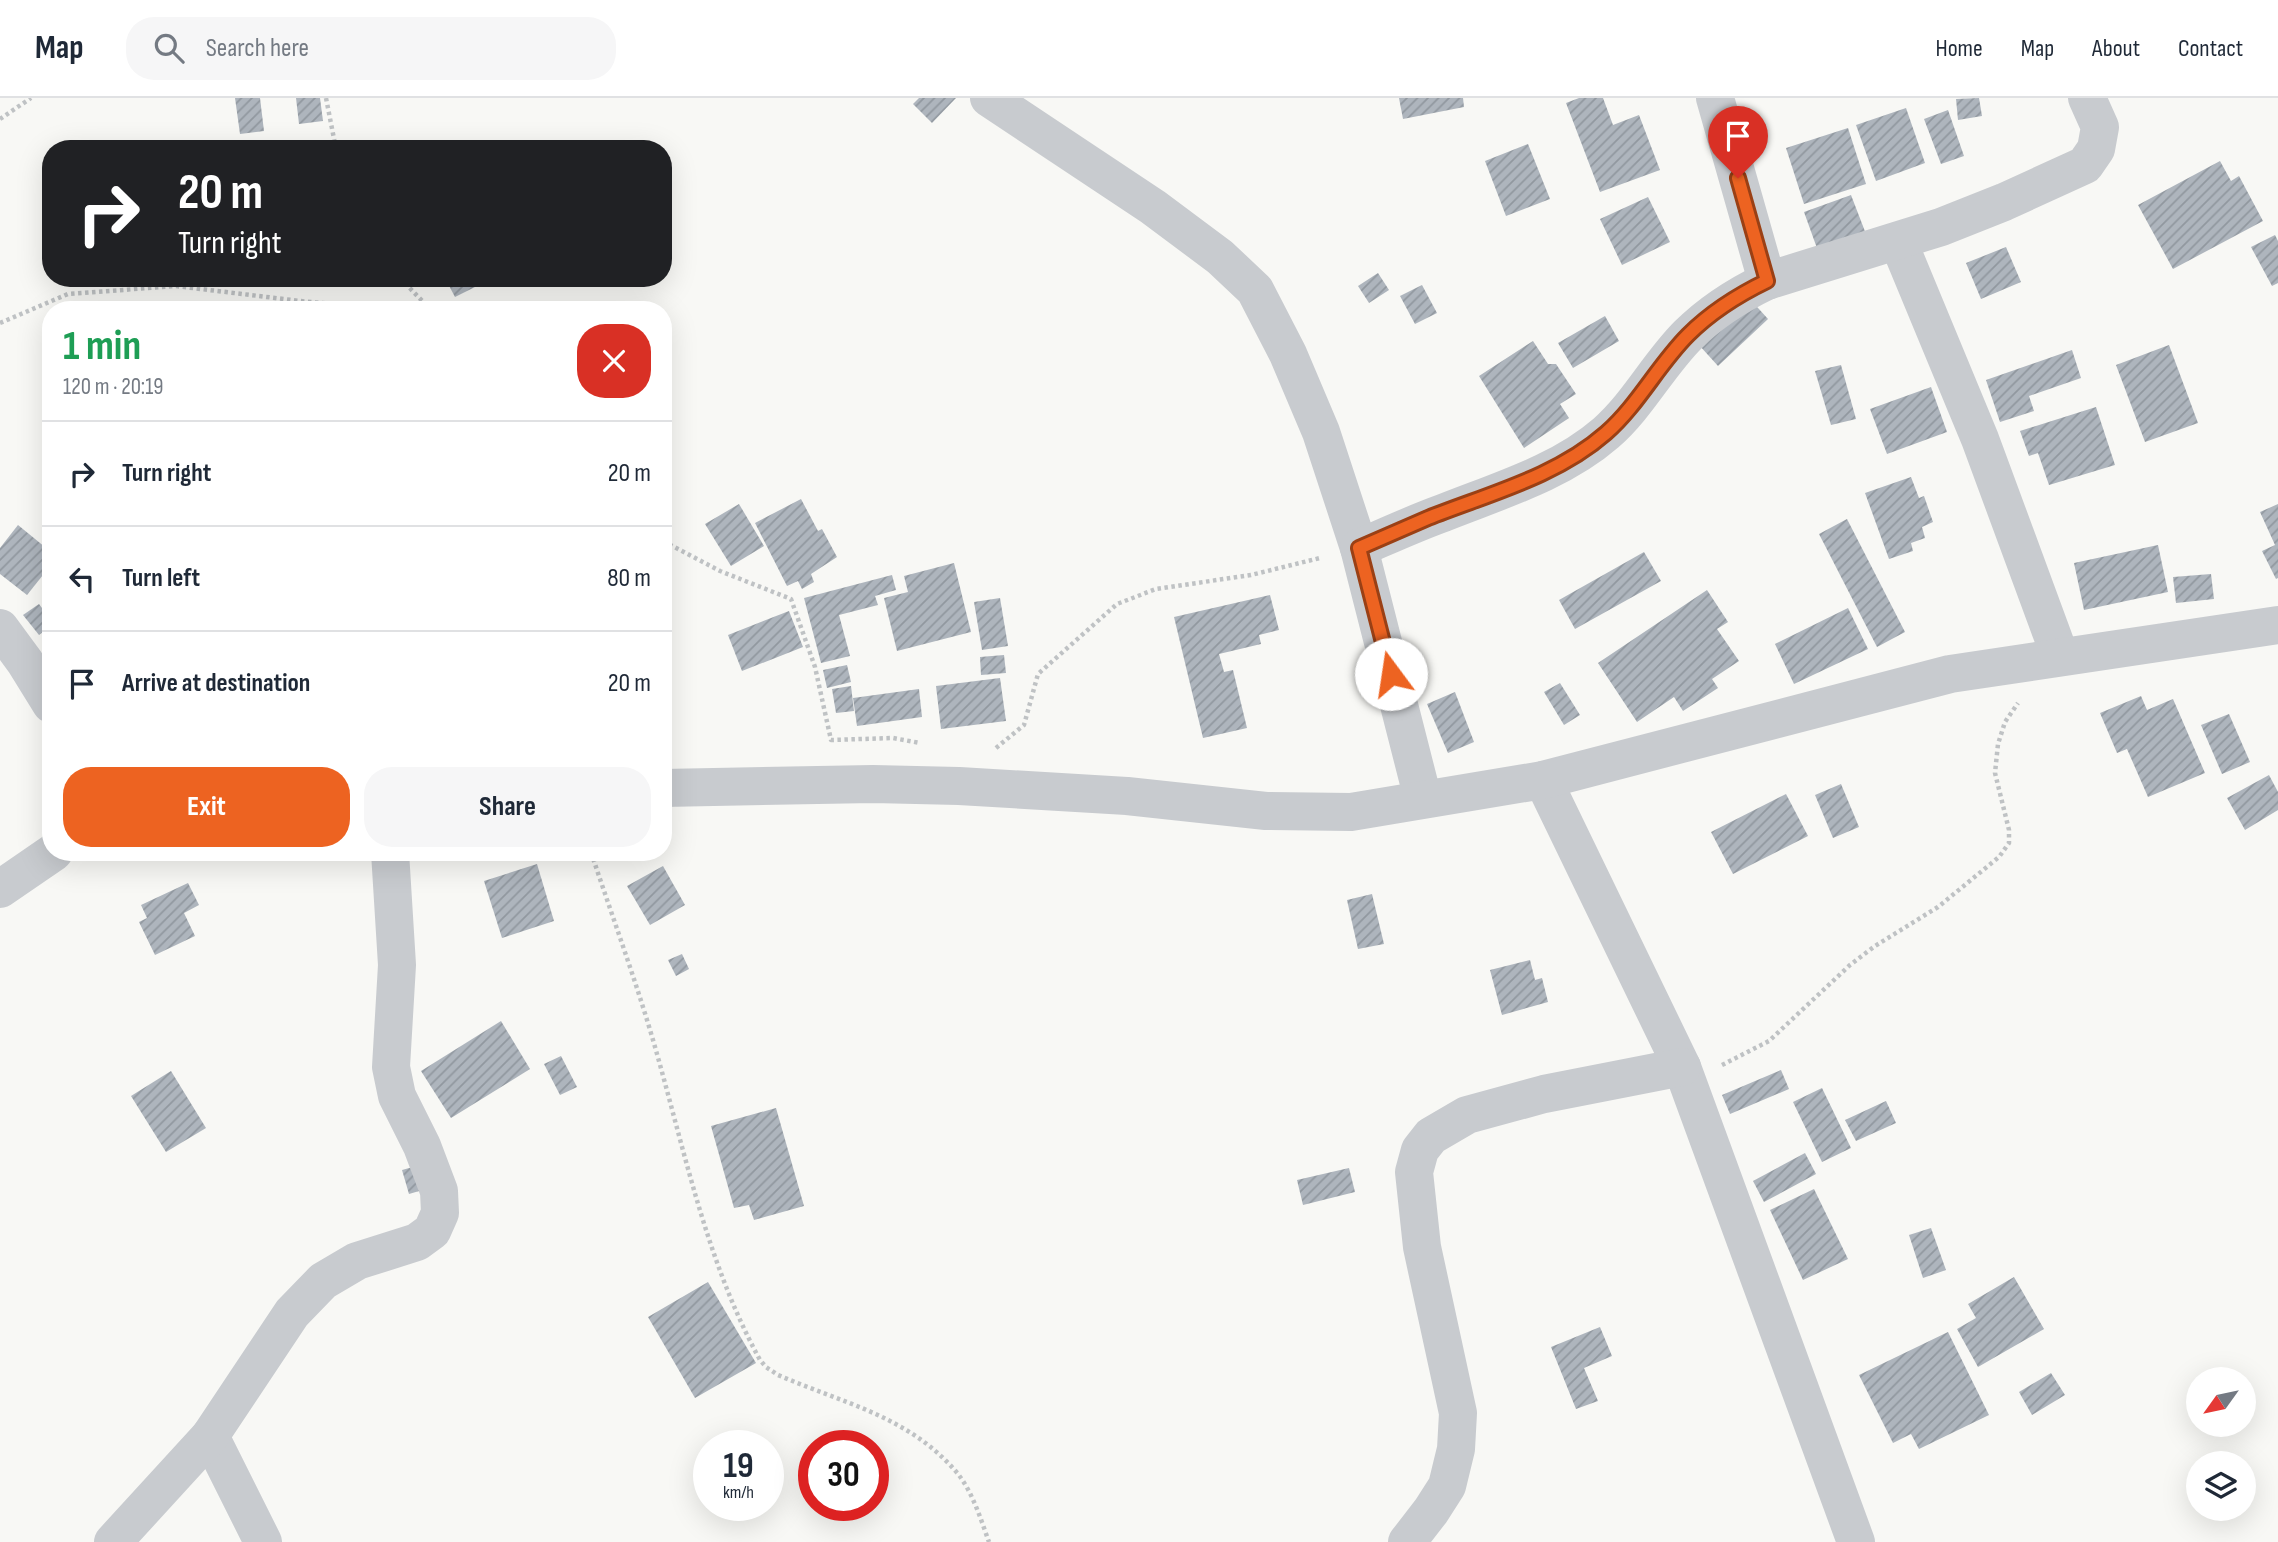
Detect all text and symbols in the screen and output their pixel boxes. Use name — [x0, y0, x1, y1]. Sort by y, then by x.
search box — [126, 17, 616, 80]
text: Map — [35, 28, 84, 68]
icon: search — [150, 29, 188, 67]
text: Search here — [206, 33, 309, 64]
text: Home — [1935, 34, 1983, 63]
text: Map — [2021, 34, 2054, 63]
text: About — [2092, 34, 2140, 63]
text: Contact — [2178, 34, 2243, 63]
pin — [1708, 106, 1768, 178]
icon: arrive — [1719, 117, 1757, 155]
text: 20 m — [178, 164, 263, 223]
icon: right — [63, 168, 154, 259]
text: Turn right — [178, 224, 282, 263]
text: 1 min — [63, 321, 141, 372]
button: close — [577, 324, 651, 398]
text: 120 m · 20:19 — [63, 373, 163, 401]
icon: right — [63, 455, 101, 493]
text: Turn right — [122, 458, 211, 489]
text: 20 m — [608, 458, 651, 489]
icon: left — [63, 560, 101, 598]
text: Turn left — [122, 563, 200, 594]
text: 80 m — [607, 563, 651, 594]
position arrow — [1354, 637, 1428, 711]
icon: arrive — [63, 665, 101, 703]
text: Arrive at destination — [122, 668, 310, 699]
text: 20 m — [608, 668, 651, 699]
button: Exit — [63, 767, 350, 847]
button: Share — [364, 767, 651, 847]
north arrow — [2186, 1367, 2256, 1437]
map controls — [2186, 1367, 2256, 1521]
speed limit sign: 30 — [798, 1430, 889, 1521]
text: 19 — [723, 1445, 754, 1488]
button: layers — [2186, 1451, 2256, 1521]
text: km/h — [723, 1482, 754, 1503]

